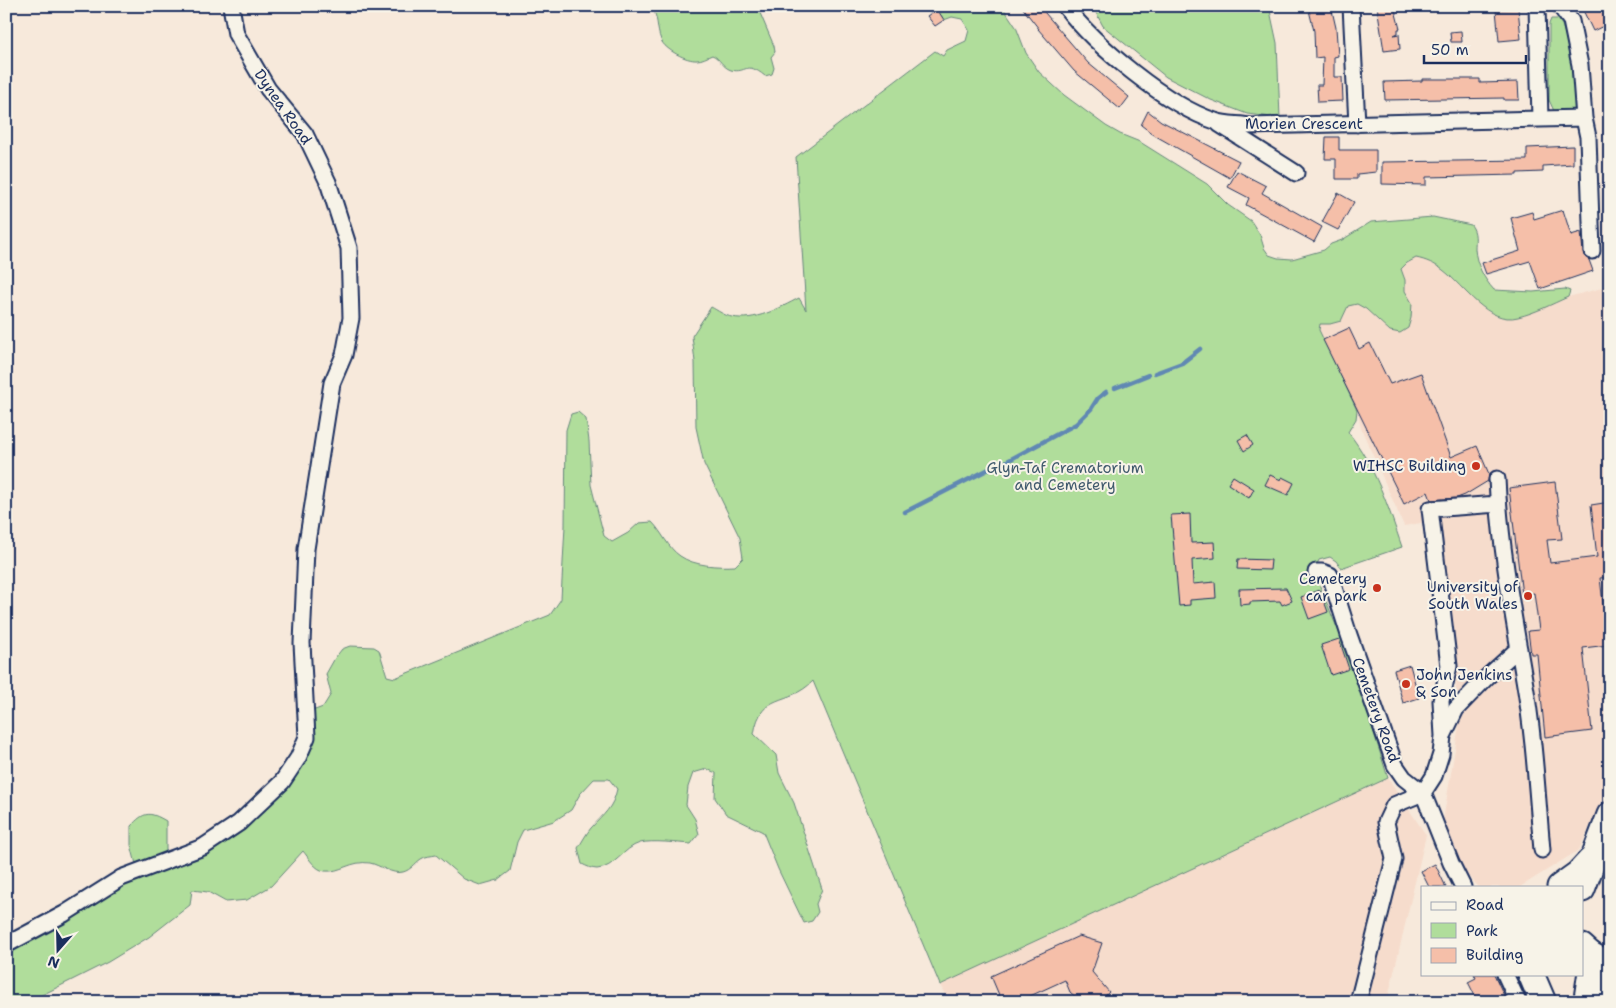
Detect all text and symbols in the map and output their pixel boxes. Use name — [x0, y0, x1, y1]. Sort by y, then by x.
scale bar — [1424, 32, 1526, 64]
text: 50 m — [1431, 40, 1469, 60]
street label: Dynea Road — [250, 65, 317, 149]
street label: Morien Crescent — [1245, 114, 1363, 134]
place label: WIHSC Building — [1353, 456, 1466, 476]
park label: Glyn-Taf Crematorium and Cemetery — [986, 458, 1144, 495]
marker: WIHSC Building — [1470, 460, 1482, 472]
place label: Cemetery car park — [1299, 569, 1367, 606]
place label: University of South Wales — [1427, 577, 1519, 614]
marker: Cemetery car park — [1371, 582, 1383, 594]
marker: University of South Wales — [1522, 590, 1534, 602]
street label: Cemetery Road — [1348, 655, 1405, 766]
place label: John Jenkins & Son — [1416, 665, 1513, 702]
marker: John Jenkins & Son — [1400, 678, 1412, 690]
legend — [1421, 886, 1584, 976]
text: Road — [1466, 895, 1504, 915]
text: Park — [1466, 921, 1498, 941]
north arrow — [32, 926, 82, 976]
text: Building — [1466, 945, 1523, 965]
text: N — [45, 952, 62, 973]

